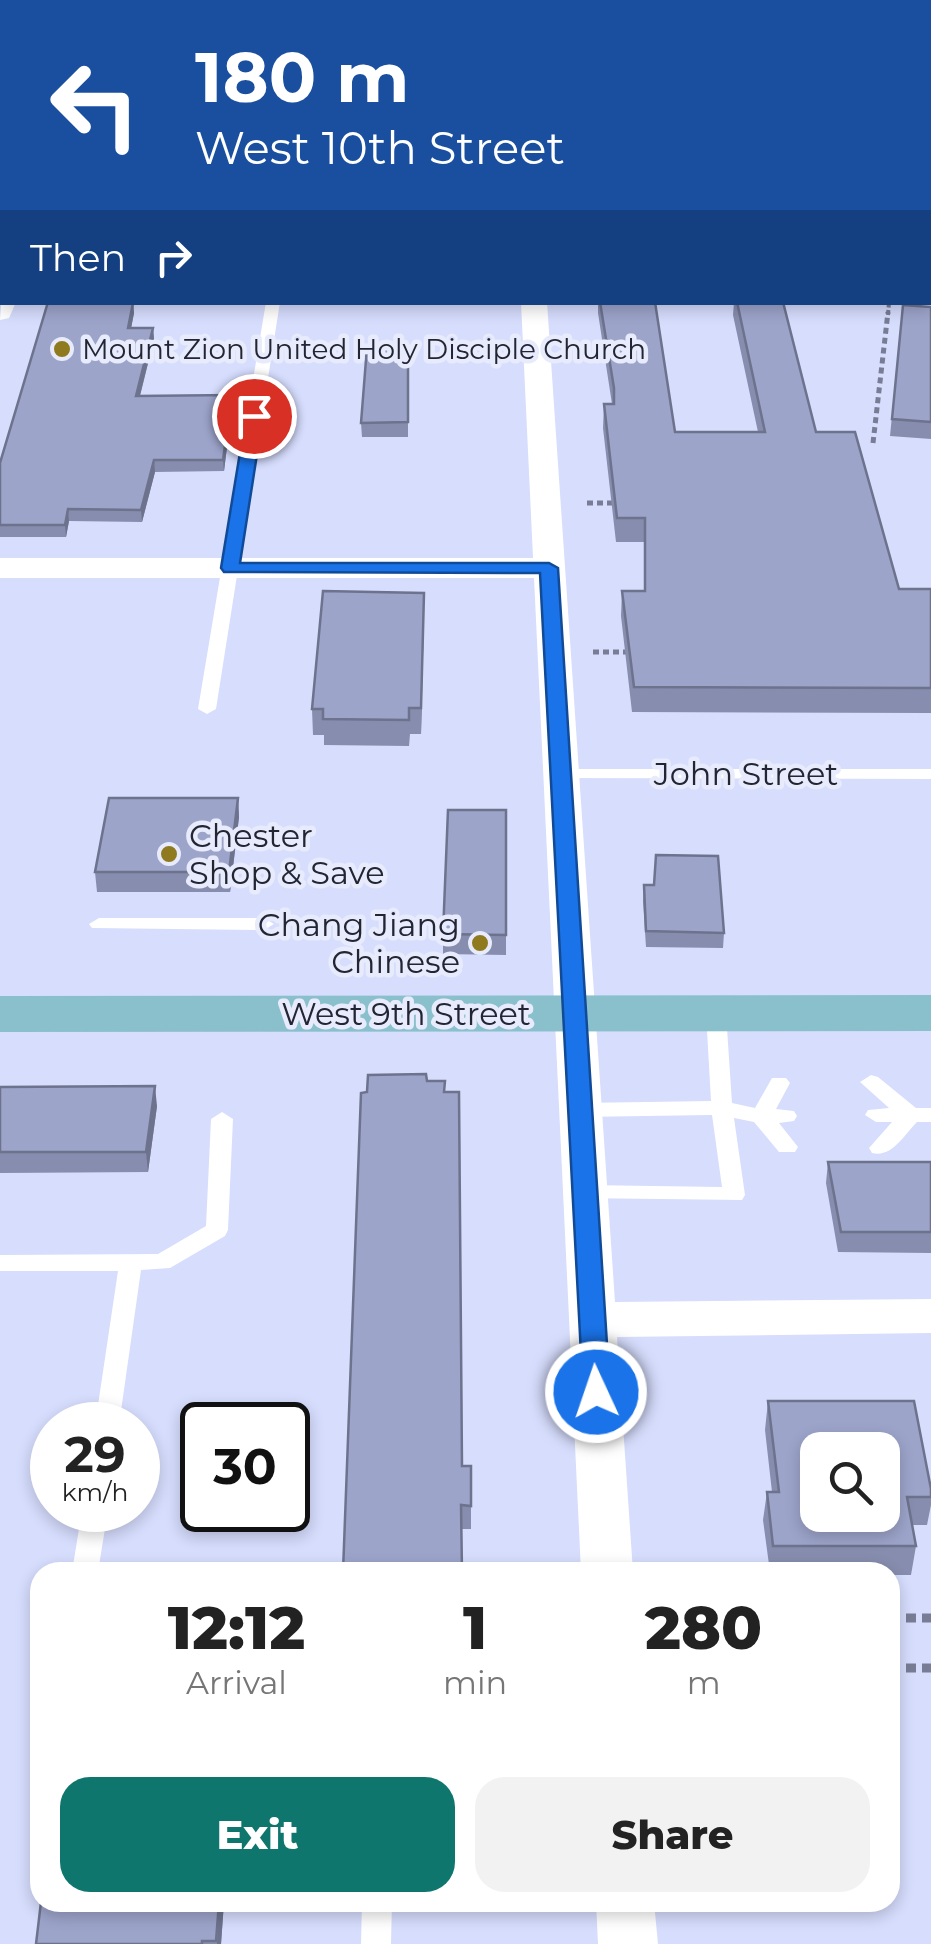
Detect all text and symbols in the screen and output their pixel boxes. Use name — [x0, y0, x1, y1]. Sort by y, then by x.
text: 180 m — [195, 34, 409, 120]
icon: left — [30, 40, 160, 170]
text: West 10th Street — [195, 120, 565, 175]
icon: right — [146, 230, 201, 285]
text: Then — [30, 234, 126, 281]
place label: Mount Zion United Holy Disciple Church — [82, 332, 646, 366]
marker: Mount Zion United Holy Disciple Church — [51, 338, 73, 360]
pin — [212, 374, 297, 459]
icon: arrive — [227, 389, 282, 444]
street label: John Street — [653, 754, 838, 793]
place label: Chester Shop & Save — [189, 816, 385, 892]
marker: Chester Shop & Save — [158, 843, 180, 865]
place label: Chang Jiang Chinese — [258, 905, 460, 981]
marker: Chang Jiang Chinese — [469, 932, 491, 954]
street label: West 9th Street — [281, 994, 531, 1033]
position arrow — [544, 1340, 648, 1444]
speed limit sign: 30 — [180, 1402, 310, 1532]
text: 29 — [64, 1424, 126, 1485]
map controls — [800, 1432, 900, 1532]
button: search — [800, 1432, 900, 1532]
text: km/h — [62, 1477, 128, 1507]
text: 12:12 — [168, 1591, 305, 1664]
text: 1 — [463, 1591, 487, 1664]
text: 280 — [645, 1591, 762, 1664]
text: Arrival — [186, 1663, 287, 1702]
text: min — [443, 1663, 507, 1702]
text: m — [687, 1663, 721, 1702]
button: Exit — [60, 1777, 455, 1892]
button: Share — [475, 1777, 870, 1892]

